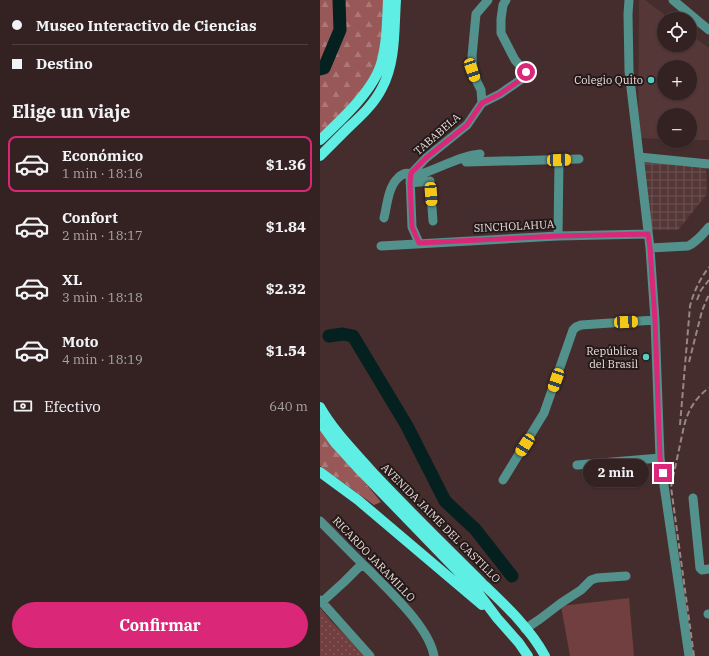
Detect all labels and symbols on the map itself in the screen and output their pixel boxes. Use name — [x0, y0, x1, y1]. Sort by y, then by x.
car — [462, 57, 482, 83]
route start — [517, 63, 535, 81]
place label: Colegio Quito — [574, 73, 643, 87]
marker: Colegio Quito — [646, 75, 656, 85]
street label: TABABELA — [411, 110, 464, 158]
car — [547, 154, 571, 166]
car — [424, 182, 438, 206]
street label: SINCHOLAHUA — [473, 217, 555, 235]
car — [614, 315, 638, 329]
place label: República del Brasil — [586, 344, 638, 371]
marker: República del Brasil — [641, 352, 651, 362]
car — [546, 367, 566, 393]
car — [513, 432, 537, 458]
callout: 2 min — [583, 459, 649, 487]
street label: AVENIDA JAIME DEL CASTILLO — [378, 460, 504, 586]
route end — [654, 464, 672, 482]
street label: RICARDO JARAMILLO — [330, 514, 418, 605]

